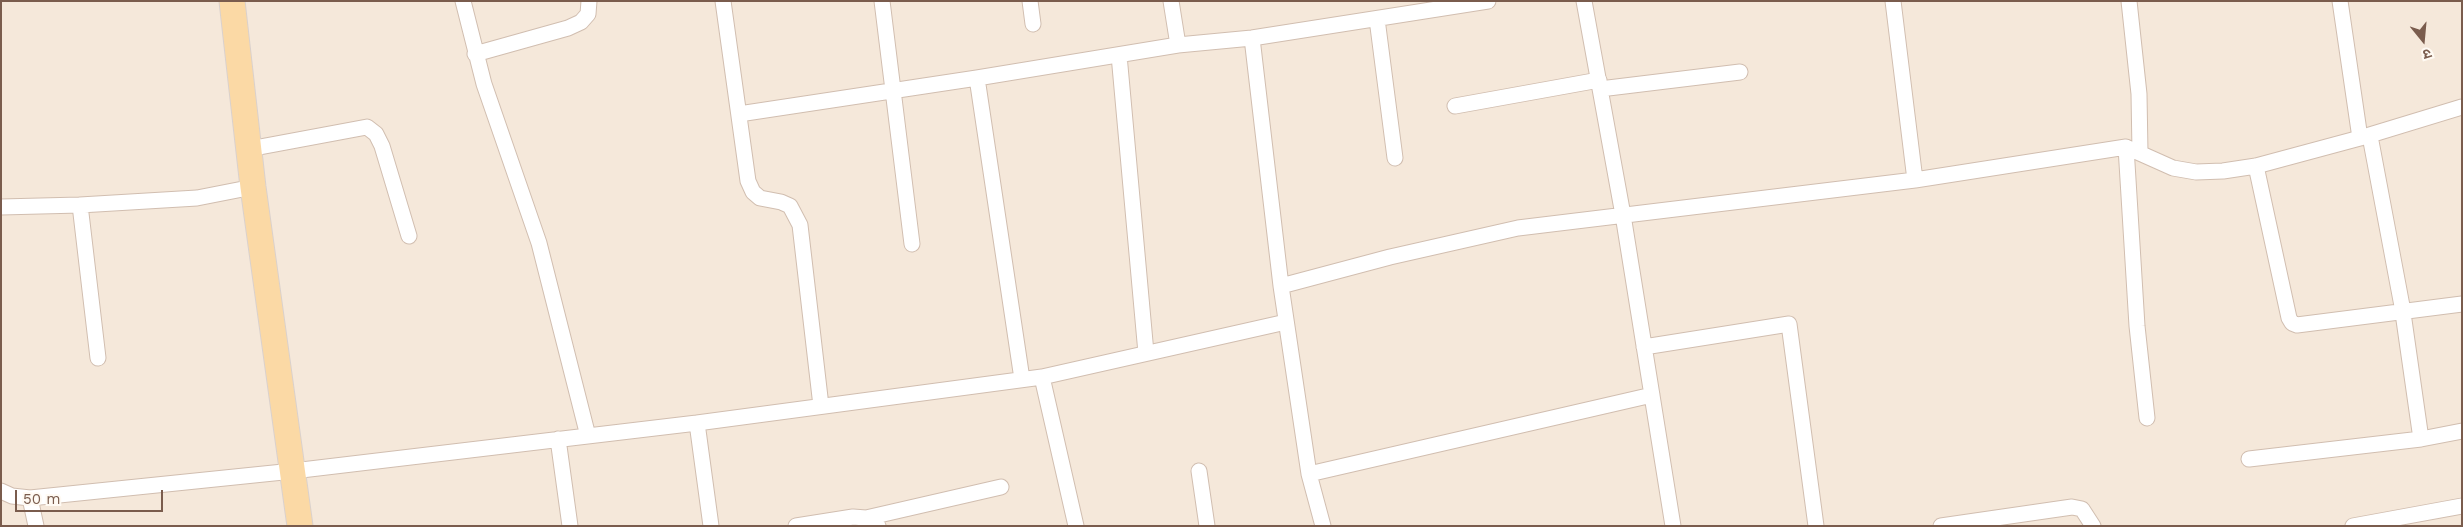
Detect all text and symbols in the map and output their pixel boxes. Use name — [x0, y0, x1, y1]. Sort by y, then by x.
north arrow — [2398, 15, 2448, 65]
text: उ — [2421, 45, 2434, 63]
scale bar — [18, 480, 165, 512]
text: 50 m — [23, 490, 60, 508]

